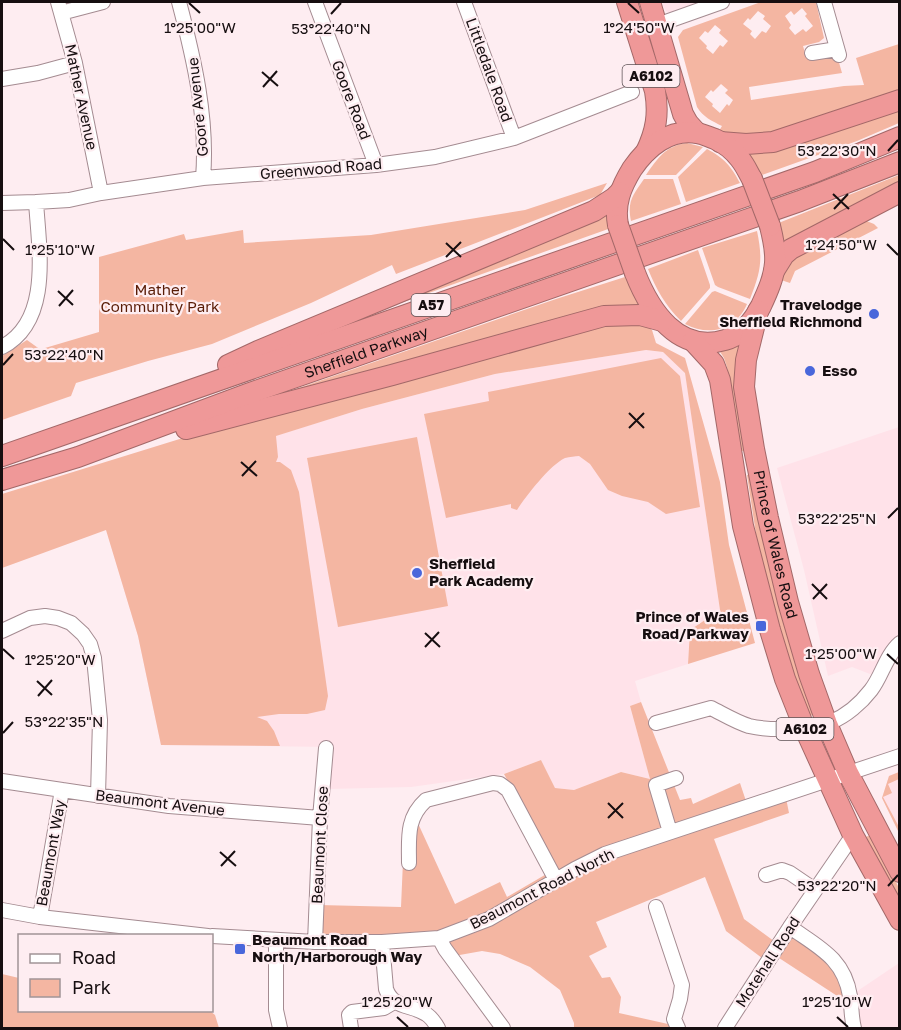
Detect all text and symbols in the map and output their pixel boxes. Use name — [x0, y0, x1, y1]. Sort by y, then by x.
street label: Littledale Road — [463, 15, 517, 124]
text: 1°25'00"W — [164, 18, 236, 36]
text: 1°24'50"W — [603, 18, 675, 36]
text: 53°22'40"N — [291, 19, 371, 37]
street label: Mather Avenue — [62, 42, 102, 152]
street label: Goore Avenue — [183, 56, 211, 158]
street label: Goore Road — [329, 57, 375, 142]
road number: A6102 — [622, 65, 680, 87]
text: 53°22'30"N — [797, 141, 877, 159]
street label: Greenwood Road — [259, 154, 383, 182]
text: 1°24'50"W — [805, 235, 877, 253]
text: 1°25'10"W — [25, 240, 95, 258]
park label: Mather Community Park — [101, 280, 220, 315]
road number: A57 — [412, 294, 450, 316]
place label: Travelodge Sheffield Richmond — [719, 295, 862, 330]
marker: Travelodge Sheffield Richmond — [867, 307, 881, 321]
street label: Sheffield Parkway — [301, 321, 431, 381]
text: 53°22'40"N — [24, 345, 104, 363]
place label: Esso — [822, 361, 857, 379]
marker: Esso — [803, 364, 817, 378]
street label: Prince of Wales Road — [750, 468, 802, 620]
text: 53°22'25"N — [798, 509, 876, 527]
place label: Sheffield Park Academy — [429, 554, 534, 589]
marker: Sheffield Park Academy — [410, 566, 424, 580]
place label: Prince of Wales Road/Parkway — [635, 607, 749, 642]
marker: Prince of Wales Road/Parkway — [754, 619, 768, 633]
text: 1°25'00"W — [805, 644, 877, 662]
text: 1°25'20"W — [24, 650, 96, 668]
text: 53°22'35"N — [25, 712, 103, 730]
road number: A6102 — [776, 718, 834, 740]
street label: Beaumont Avenue — [94, 785, 226, 819]
street label: Beaumont Close — [307, 785, 331, 904]
street label: Beaumont Way — [32, 798, 68, 907]
street label: Beaumont Road North — [466, 844, 617, 932]
text: 53°22'20"N — [797, 876, 877, 894]
street label: Motehall Road — [731, 913, 803, 1010]
place label: Beaumont Road North/Harborough Way — [252, 930, 422, 965]
legend — [18, 934, 213, 1012]
marker: Beaumont Road North/Harborough Way — [233, 942, 247, 956]
text: Road — [72, 946, 116, 968]
text: Park — [72, 976, 111, 998]
text: 1°25'20"W — [361, 992, 433, 1010]
text: 1°25'10"W — [802, 992, 872, 1010]

